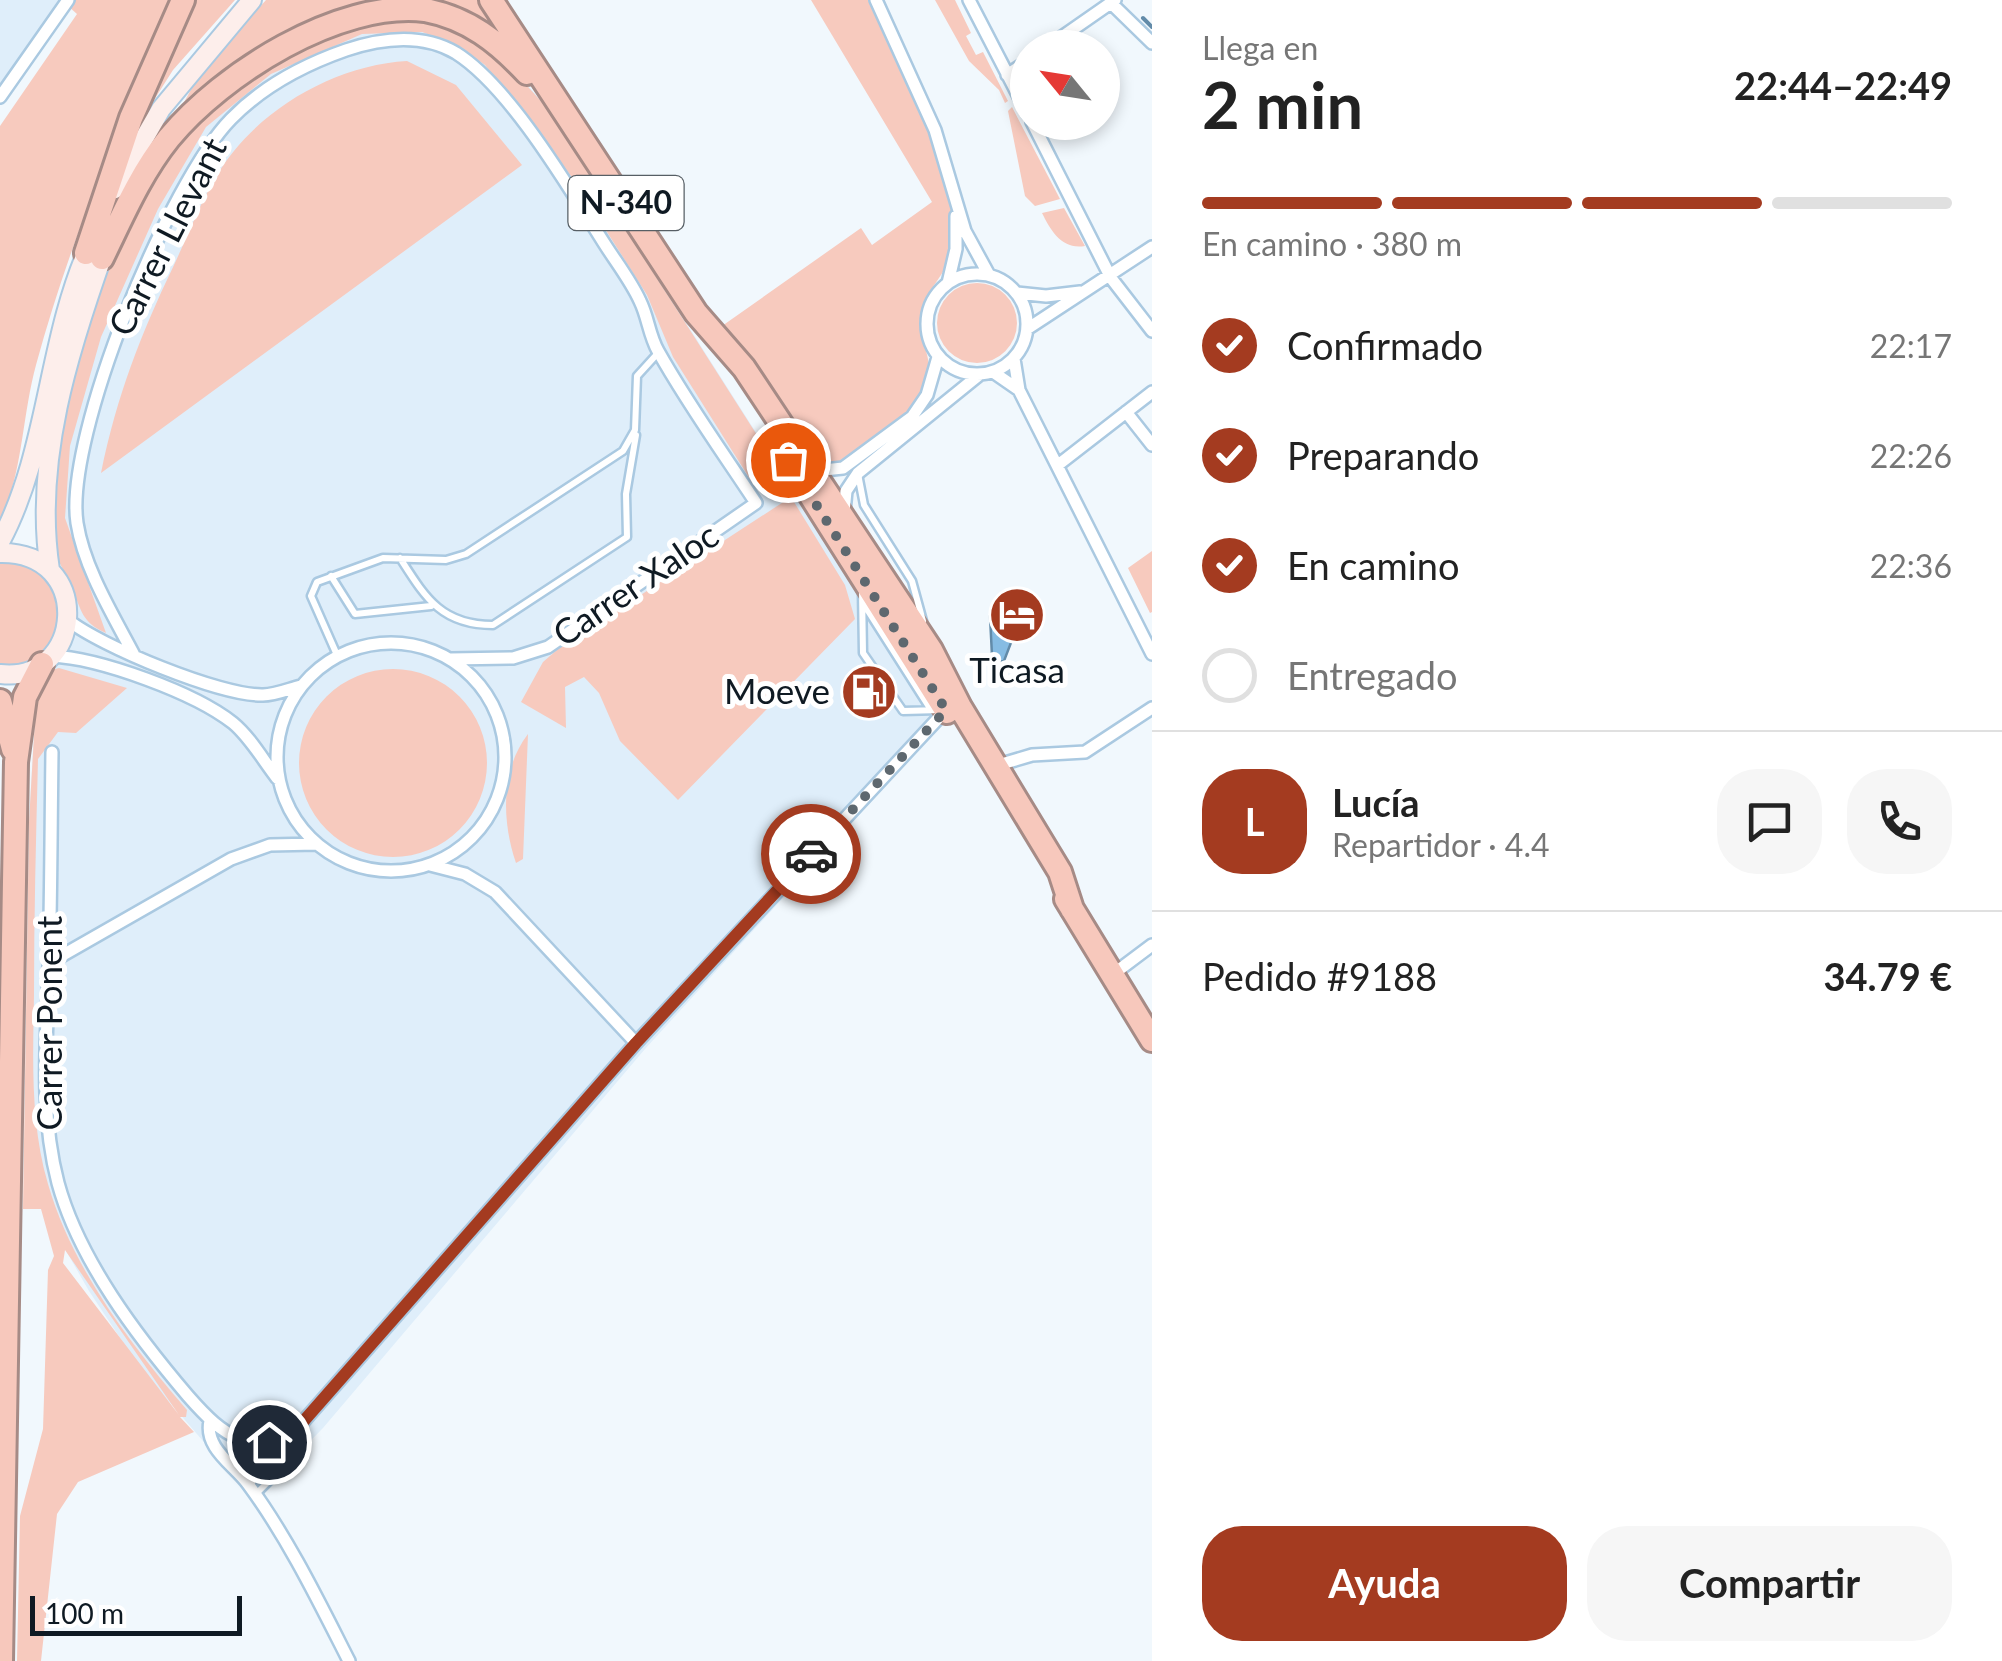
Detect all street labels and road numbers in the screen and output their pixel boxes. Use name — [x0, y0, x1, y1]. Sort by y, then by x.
street label: Carrer Llevant — [98, 130, 234, 342]
road number: N-340 — [568, 176, 684, 230]
street label: Carrer Xaloc — [545, 513, 725, 654]
street label: Carrer Ponent — [27, 915, 69, 1130]

